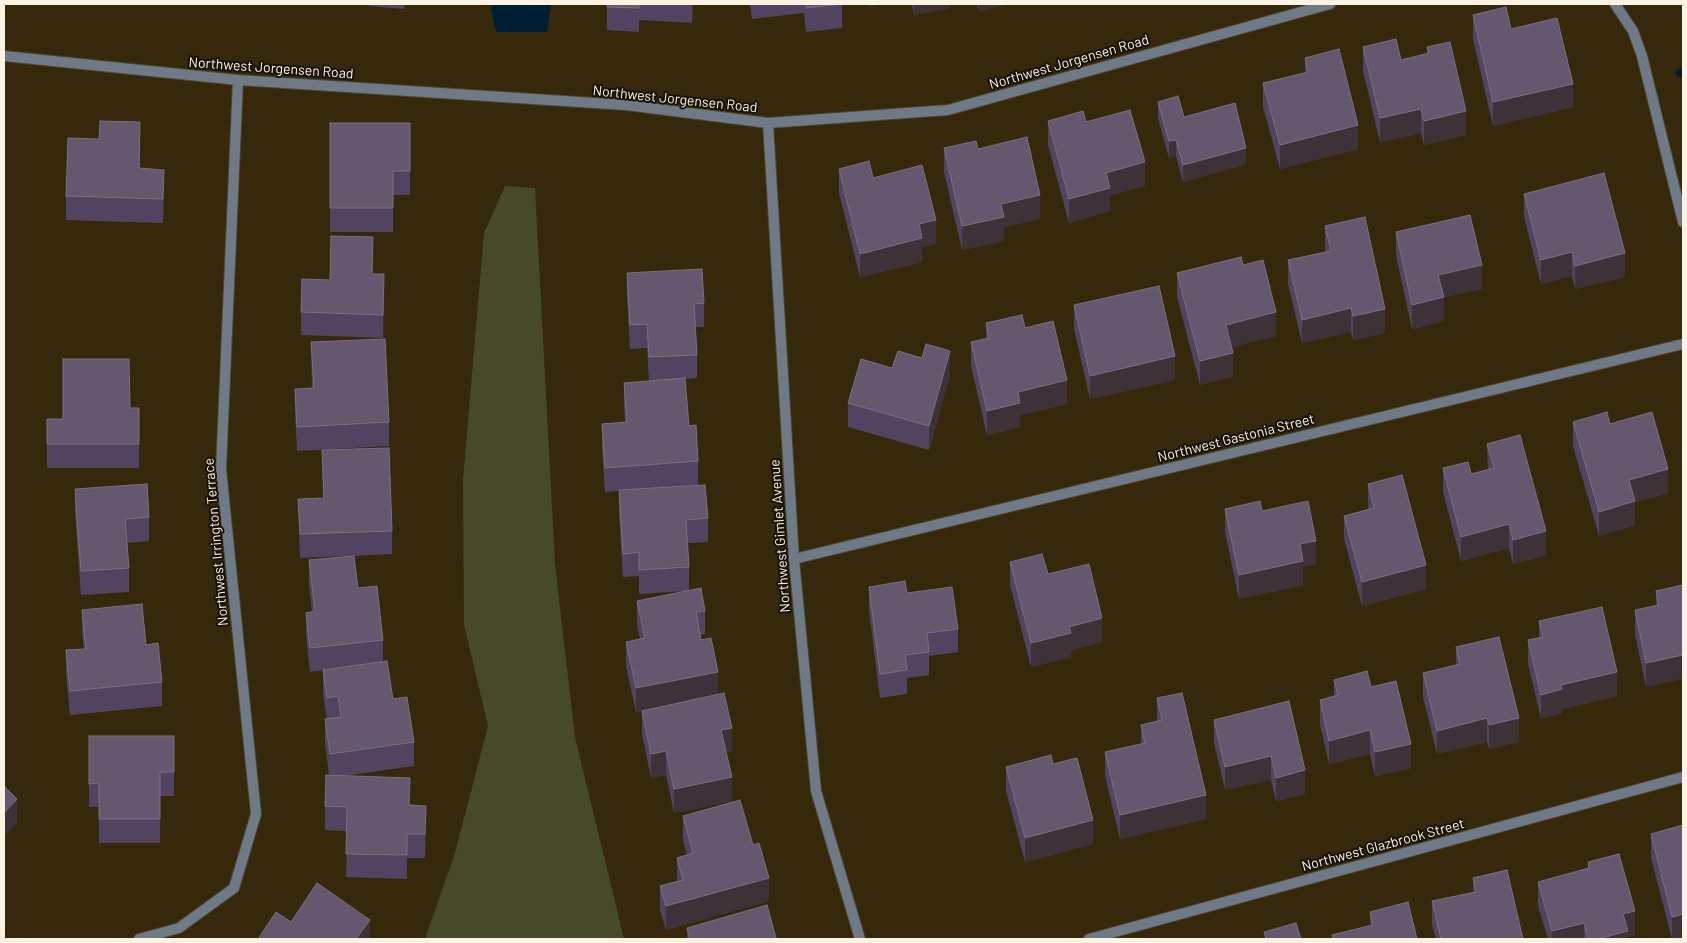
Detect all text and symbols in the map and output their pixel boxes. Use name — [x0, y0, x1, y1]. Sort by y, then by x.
street label: Northwest Jorgensen Road — [987, 31, 1151, 93]
street label: Northwest Jorgensen Road — [188, 54, 354, 82]
street label: Northwest Jorgensen Road — [592, 82, 758, 116]
street label: Northwest Gastonia Street — [1156, 410, 1316, 466]
street label: Northwest Irrington Terrace — [200, 457, 232, 627]
street label: Northwest Gimlet Avenue — [766, 459, 794, 613]
street label: Northwest Glazbrook Street — [1300, 815, 1466, 875]

